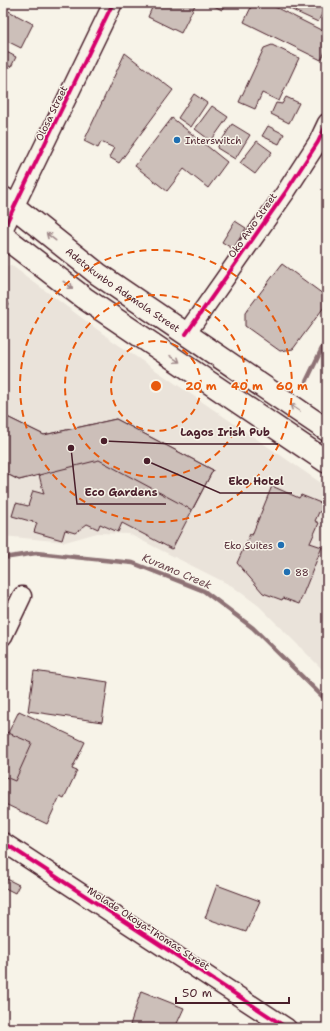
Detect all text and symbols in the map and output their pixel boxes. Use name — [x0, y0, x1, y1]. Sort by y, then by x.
street label: Olosa Street — [32, 83, 70, 143]
place label: Interswitch — [185, 134, 241, 147]
marker: Interswitch — [172, 135, 182, 145]
street label: Oko Awo Street — [225, 190, 280, 260]
one-way arrow — [45, 232, 56, 241]
street label: Adetokunbo Ademola Street — [63, 245, 182, 335]
one-way arrow — [62, 281, 73, 289]
one-way arrow — [169, 354, 180, 363]
text: 20 m — [185, 378, 217, 394]
text: 40 m — [231, 378, 263, 394]
text: 60 m — [276, 378, 308, 394]
centre of rings — [149, 379, 163, 393]
one-way arrow — [290, 404, 301, 412]
callout: Lagos Irish Pub — [172, 421, 278, 444]
text: Lagos Irish Pub — [180, 425, 270, 440]
callout: Eko Hotel — [220, 470, 292, 493]
text: Eko Hotel — [228, 474, 284, 489]
callout: Eco Gardens — [77, 481, 166, 504]
text: Eco Gardens — [85, 485, 158, 500]
place label: Eko Suites — [224, 539, 273, 552]
marker: Eko Suites — [276, 540, 286, 550]
water label: Kuramo Creek — [140, 550, 214, 593]
place label: 88 — [295, 566, 309, 579]
marker: 88 — [282, 567, 292, 577]
street label: Molade Okoya-Thomas Street — [85, 884, 212, 973]
scale bar — [176, 979, 289, 1005]
text: 50 m — [182, 985, 212, 1001]

